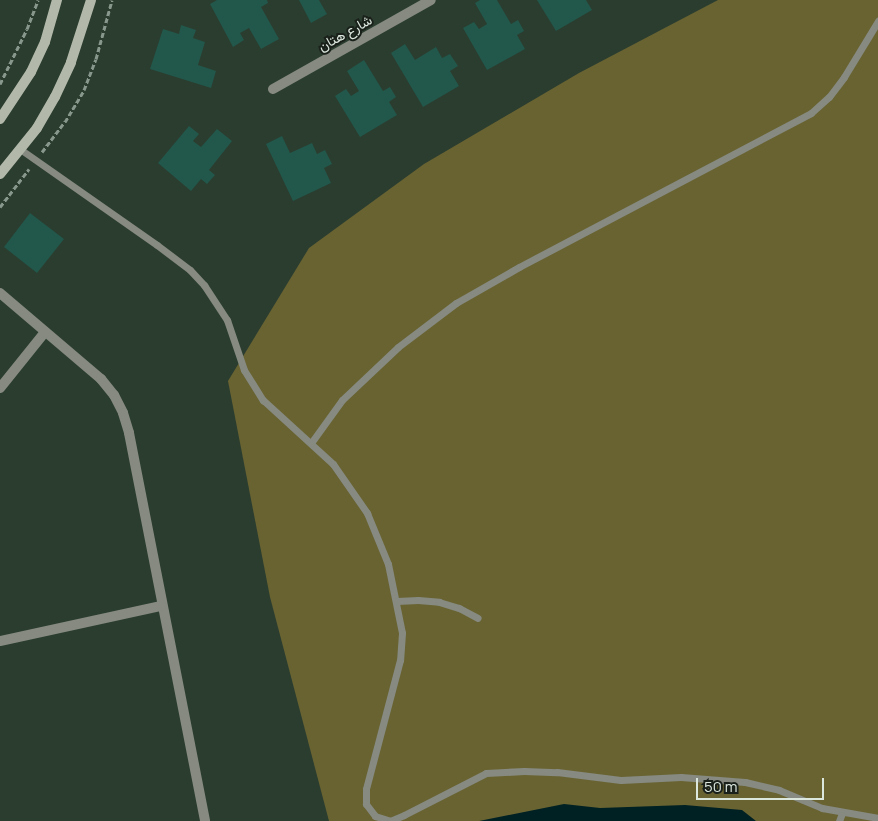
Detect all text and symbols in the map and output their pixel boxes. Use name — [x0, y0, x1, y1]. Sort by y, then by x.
street label: شارع هتان — [315, 11, 375, 55]
scale bar — [698, 768, 826, 800]
text: 50 m — [704, 776, 738, 797]

